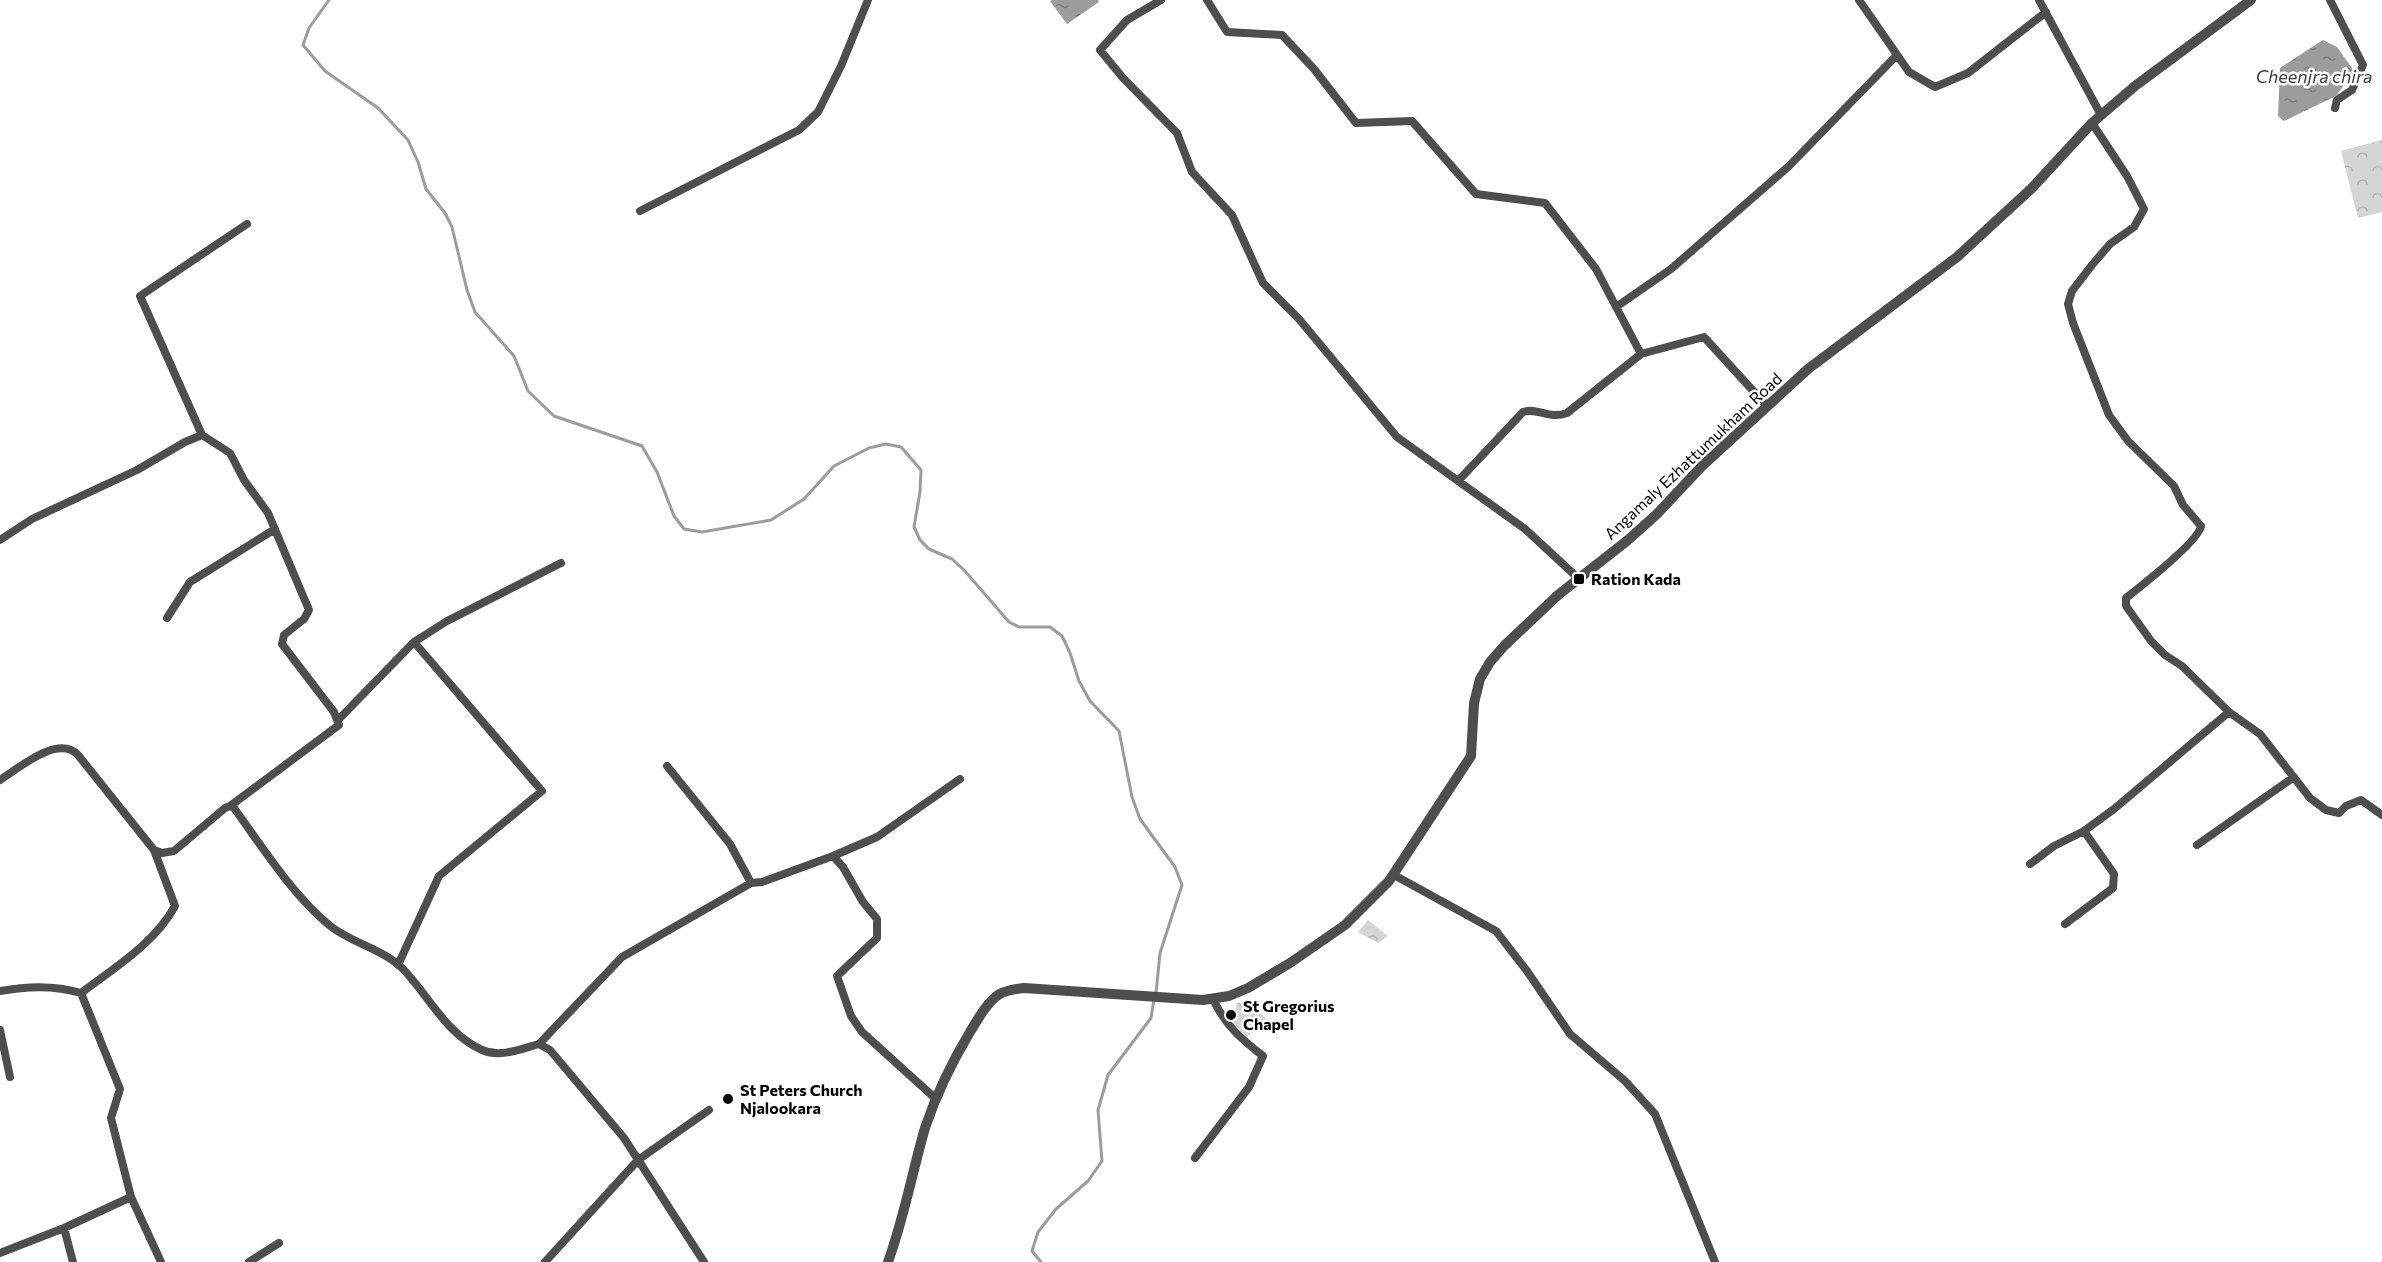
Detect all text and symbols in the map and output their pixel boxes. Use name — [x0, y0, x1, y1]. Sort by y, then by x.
water label: Cheenjra chira — [2256, 65, 2372, 87]
street label: Angamaly Ezhattumukham Road — [1600, 368, 1785, 543]
place label: Ration Kada — [1591, 569, 1681, 588]
marker: Ration Kada — [1572, 572, 1586, 586]
place label: St Gregorius Chapel — [1243, 996, 1335, 1033]
marker: St Gregorius Chapel — [1224, 1008, 1238, 1022]
place label: St Peters Church Njalookara — [740, 1080, 863, 1117]
marker: St Peters Church Njalookara — [721, 1092, 735, 1106]

